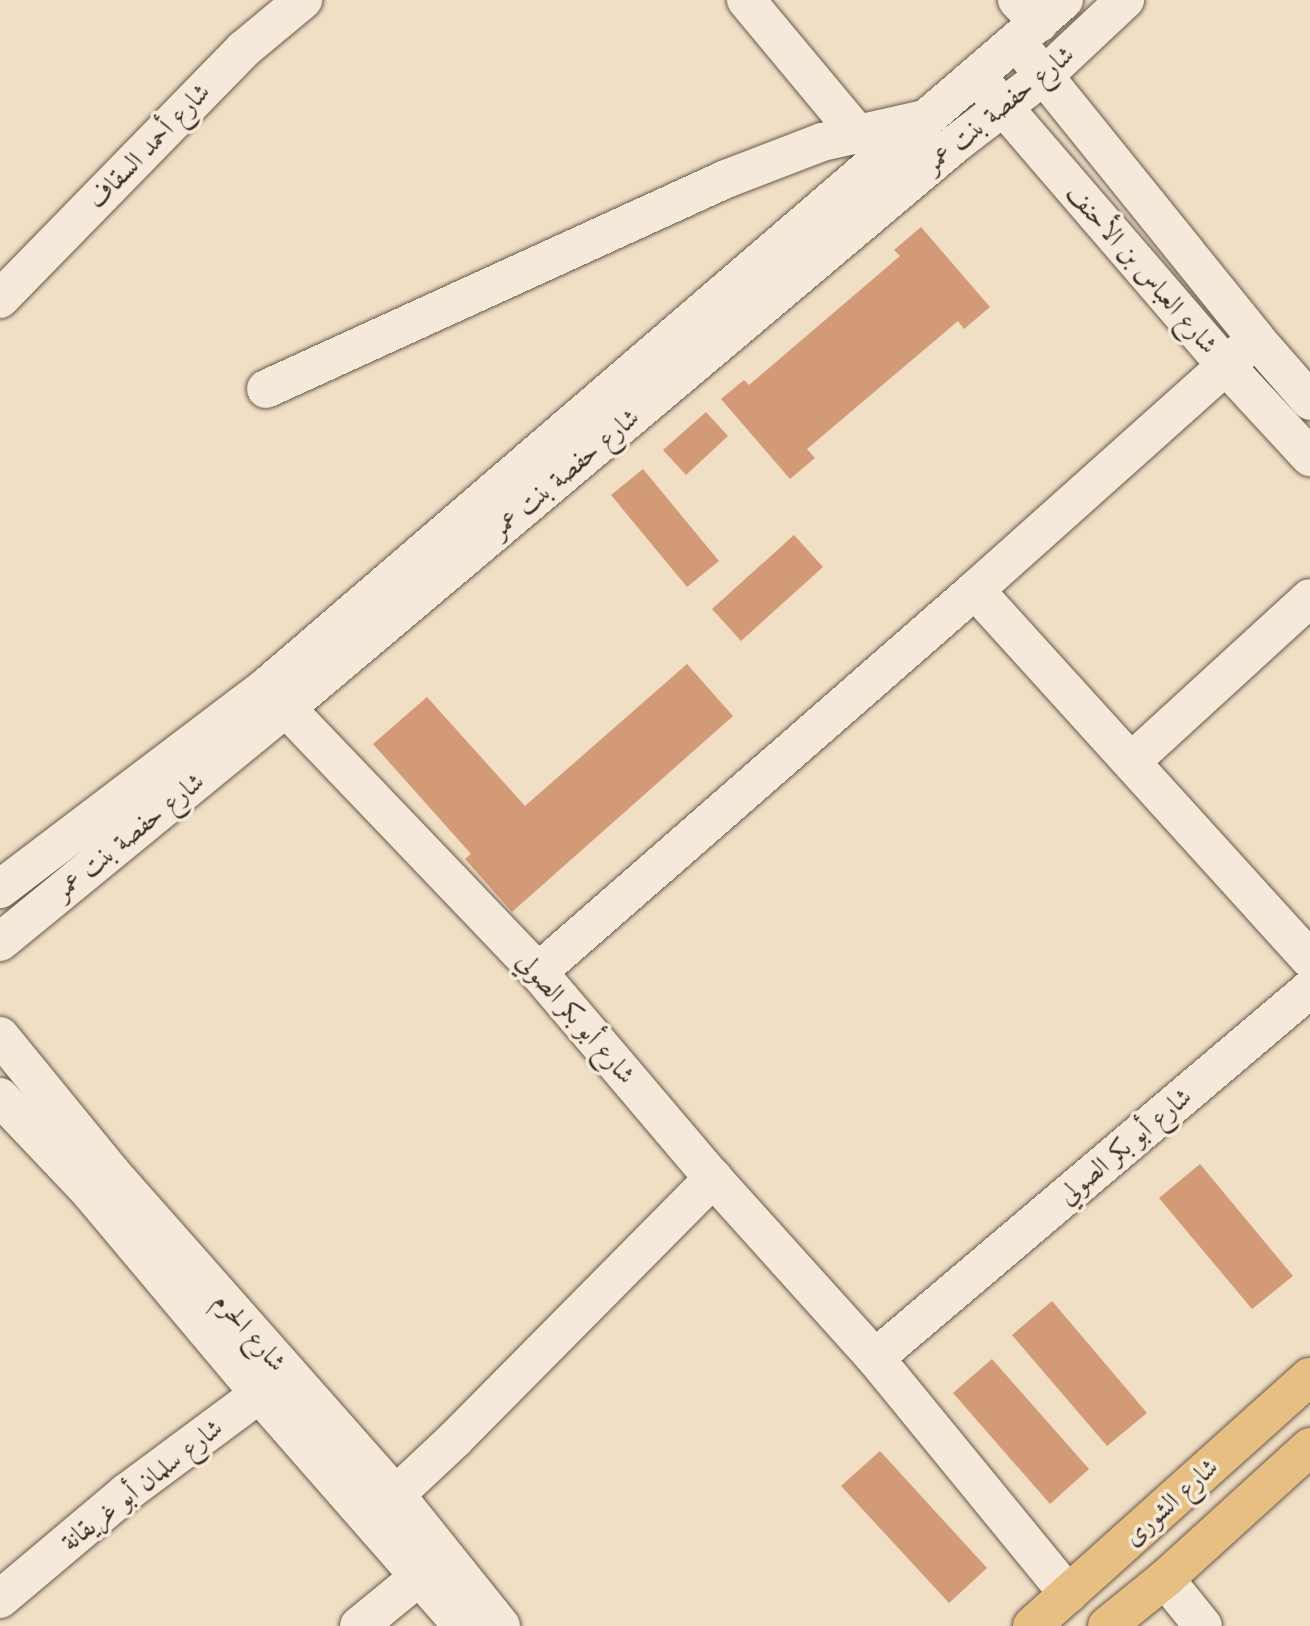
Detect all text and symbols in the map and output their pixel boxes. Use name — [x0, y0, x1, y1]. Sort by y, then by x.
street label: شارع حفصة بنت عمر — [918, 39, 1080, 179]
street label: شارع أحمد السقاف — [81, 77, 217, 215]
street label: شارع العباس بن الأحنف — [1060, 178, 1224, 360]
street label: شارع حفصة بنت عمر — [484, 402, 646, 544]
street label: شارع حفصة بنت عمر — [48, 766, 210, 906]
street label: شارع أبو بكر الصولي — [510, 946, 642, 1090]
street label: شارع أبو بكر الصولي — [1052, 1081, 1198, 1211]
street label: شارع الحرم — [207, 1286, 293, 1378]
street label: شارع سلمان أبو غريقانة — [55, 1412, 229, 1558]
street label: شارع الشورى — [1117, 1452, 1225, 1552]

